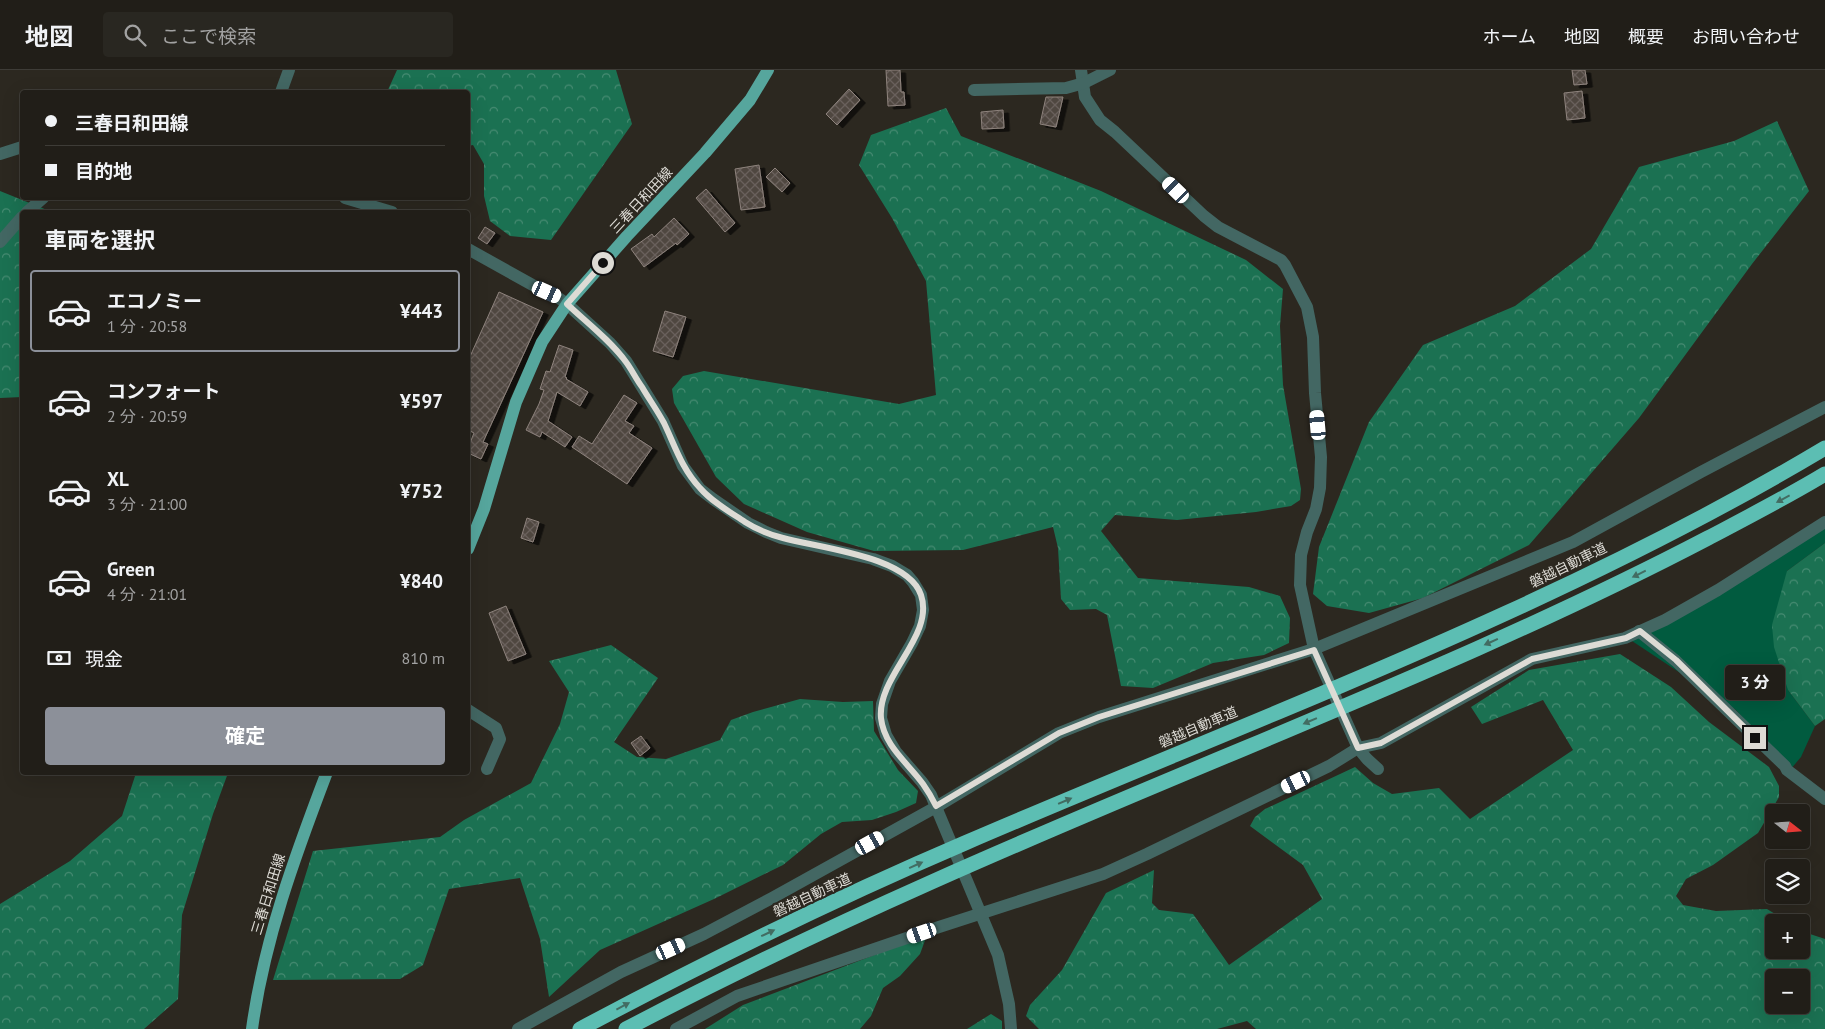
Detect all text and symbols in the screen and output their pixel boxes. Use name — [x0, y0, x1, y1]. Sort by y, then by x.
search box — [103, 12, 453, 57]
text: 地図 — [25, 21, 73, 52]
icon: search — [121, 21, 149, 49]
text: ここで検索 — [161, 24, 256, 48]
text: ホーム — [1483, 25, 1536, 48]
text: 地図 — [1564, 25, 1600, 48]
text: 概要 — [1628, 25, 1664, 48]
text: お問い合わせ — [1692, 25, 1800, 48]
text: 三春日和田線 — [75, 111, 189, 135]
text: 目的地 — [75, 159, 132, 183]
street label: 三春日和田線 — [606, 163, 676, 237]
car — [1160, 174, 1192, 206]
text: 車両を選択 — [45, 226, 155, 254]
route start — [592, 252, 614, 274]
car — [530, 279, 563, 305]
icon: car — [47, 289, 92, 334]
text: エコノミー — [107, 289, 202, 313]
text: ¥443 — [400, 299, 443, 323]
text: 1 分 · 20:58 — [107, 316, 187, 336]
icon: car — [47, 379, 92, 424]
text: コンフォート — [107, 379, 220, 403]
text: ¥597 — [400, 389, 443, 413]
text: 2 分 · 20:59 — [107, 406, 187, 426]
car — [1309, 409, 1326, 441]
text: XL — [107, 467, 129, 491]
icon: car — [47, 469, 92, 514]
text: ¥752 — [400, 479, 443, 503]
text: 3 分 · 21:00 — [107, 494, 187, 514]
one-way arrow — [1776, 495, 1790, 503]
street label: 磐越自動車道 — [1526, 538, 1610, 592]
text: Green — [107, 557, 155, 581]
icon: car — [47, 559, 92, 604]
text: ¥840 — [400, 569, 443, 593]
one-way arrow — [1632, 570, 1646, 578]
text: 4 分 · 21:01 — [107, 584, 187, 604]
one-way arrow — [1484, 639, 1498, 647]
icon: cash — [45, 644, 73, 672]
text: 現金 — [85, 647, 123, 671]
text: 810 m — [402, 648, 445, 668]
callout: 3 分 — [1725, 666, 1785, 700]
text: 3 分 — [1740, 672, 1770, 692]
street label: 磐越自動車道 — [1156, 702, 1240, 752]
button: 確定 — [45, 707, 445, 765]
one-way arrow — [1303, 717, 1317, 725]
route end — [1744, 727, 1766, 749]
car — [1279, 769, 1312, 795]
one-way arrow — [1058, 796, 1072, 804]
north arrow — [1765, 804, 1810, 849]
map controls — [1765, 804, 1810, 1014]
car — [853, 829, 886, 857]
street label: 三春日和田線 — [247, 851, 289, 937]
button: layers — [1765, 859, 1810, 904]
one-way arrow — [909, 861, 923, 869]
street label: 磐越自動車道 — [770, 869, 854, 921]
button: + — [1765, 914, 1810, 959]
car — [905, 921, 938, 945]
one-way arrow — [761, 929, 775, 937]
car — [654, 936, 687, 962]
button: − — [1765, 969, 1810, 1014]
one-way arrow — [616, 1002, 630, 1010]

